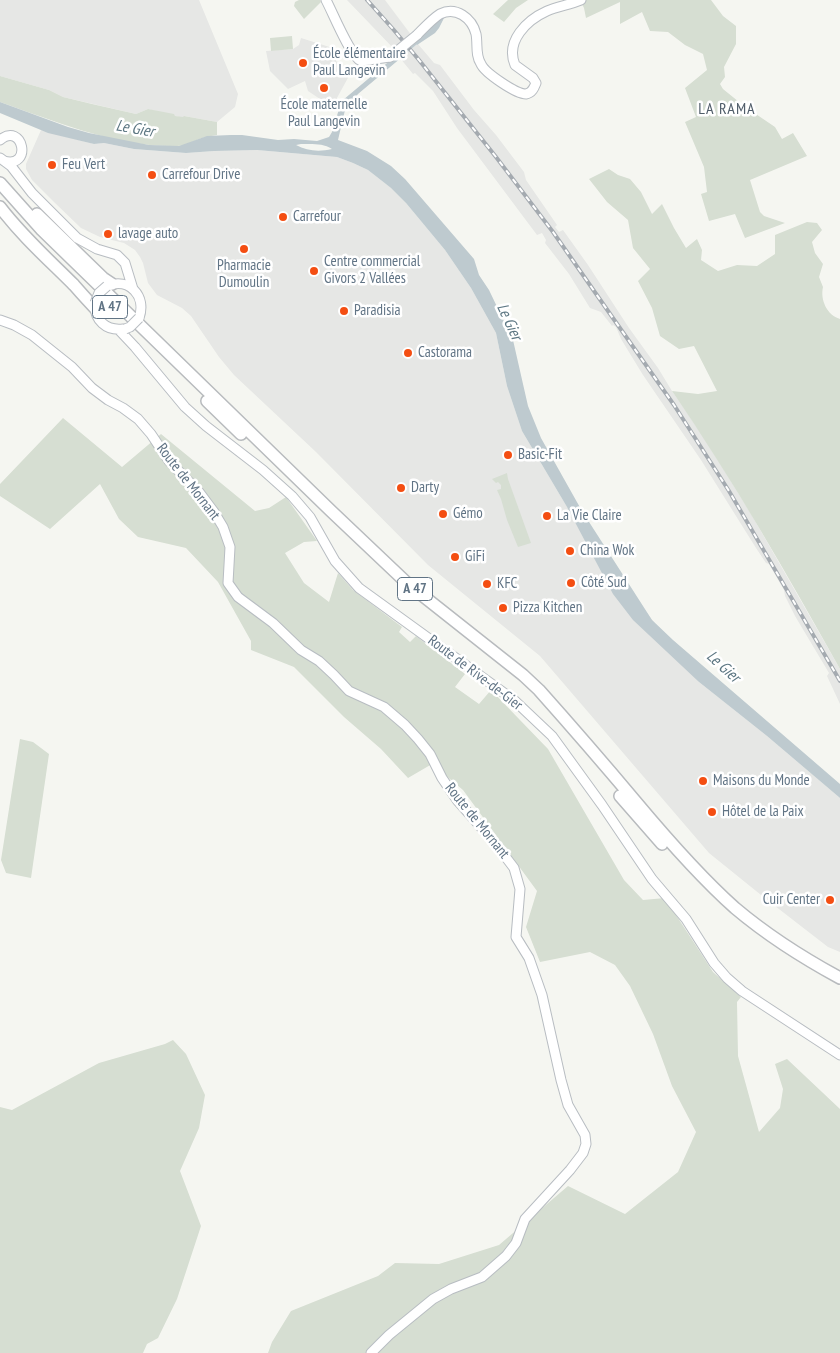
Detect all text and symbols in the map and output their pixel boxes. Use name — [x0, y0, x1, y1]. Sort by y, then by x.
place label: École élémentaire Paul Langevin — [313, 45, 406, 80]
marker: École élémentaire Paul Langevin — [297, 57, 309, 69]
marker: École maternelle Paul Langevin — [318, 82, 330, 94]
place label: École maternelle Paul Langevin — [281, 96, 367, 131]
district label: LA RAMA — [697, 99, 757, 119]
water label: Le Gier — [114, 116, 156, 142]
place label: Feu Vert — [62, 156, 105, 174]
marker: Feu Vert — [46, 159, 58, 171]
place label: Carrefour Drive — [162, 166, 240, 184]
marker: Carrefour Drive — [146, 169, 158, 181]
place label: Carrefour — [293, 208, 341, 226]
marker: Carrefour — [277, 211, 289, 223]
place label: lavage auto — [118, 225, 178, 243]
marker: lavage auto — [102, 228, 114, 240]
marker: Pharmacie Dumoulin — [238, 243, 250, 255]
place label: Centre commercial Givors 2 Vallées — [324, 253, 420, 288]
place label: Pharmacie Dumoulin — [217, 257, 271, 292]
marker: Centre commercial Givors 2 Vallées — [308, 265, 320, 277]
road number: A 47 — [92, 296, 128, 318]
water label: Le Gier — [492, 301, 526, 343]
place label: Paradisia — [354, 302, 401, 320]
marker: Paradisia — [338, 305, 350, 317]
place label: Castorama — [418, 344, 472, 362]
marker: Castorama — [402, 347, 414, 359]
street label: Route de Mornant — [152, 440, 224, 524]
place label: Basic-Fit — [518, 446, 562, 464]
marker: Basic-Fit — [502, 449, 514, 461]
place label: Darty — [411, 479, 439, 497]
marker: Darty — [395, 482, 407, 494]
place label: Gémo — [453, 505, 483, 523]
place label: La Vie Claire — [557, 507, 622, 525]
marker: Gémo — [437, 508, 449, 520]
marker: La Vie Claire — [541, 510, 553, 522]
place label: China Wok — [580, 542, 634, 560]
marker: China Wok — [564, 545, 576, 557]
place label: GiFi — [465, 548, 485, 566]
marker: GiFi — [449, 551, 461, 563]
place label: Côté Sud — [581, 574, 627, 592]
place label: KFC — [497, 575, 517, 593]
marker: Côté Sud — [565, 577, 577, 589]
road number: A 47 — [398, 578, 432, 600]
marker: KFC — [481, 578, 493, 590]
place label: Pizza Kitchen — [513, 599, 582, 617]
marker: Pizza Kitchen — [497, 602, 509, 614]
street label: Route de Rive-de-Gier — [424, 632, 526, 714]
water label: Le Gier — [702, 647, 744, 687]
place label: Maisons du Monde — [713, 772, 810, 790]
marker: Maisons du Monde — [697, 775, 709, 787]
street label: Route de Mornant — [441, 779, 513, 863]
place label: Hôtel de la Paix — [722, 803, 804, 821]
marker: Hôtel de la Paix — [706, 806, 718, 818]
place label: Cuir Center — [763, 891, 820, 909]
marker: Cuir Center — [824, 894, 836, 906]

